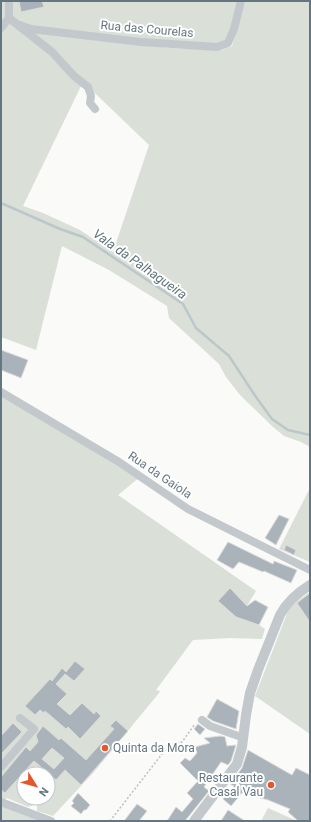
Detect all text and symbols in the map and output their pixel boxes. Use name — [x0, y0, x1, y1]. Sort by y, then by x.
street label: Rua das Courelas — [100, 18, 194, 40]
water label: Vala da Palhagueira — [90, 226, 190, 302]
street label: Rua da Gaiola — [126, 449, 194, 501]
place label: Quinta da Mora — [113, 741, 195, 755]
marker: Quinta da Mora — [100, 743, 110, 753]
north arrow — [16, 766, 56, 806]
place label: Restaurante Casal Vau — [199, 771, 263, 799]
marker: Restaurante Casal Vau — [266, 780, 276, 790]
text: N — [36, 785, 51, 799]

